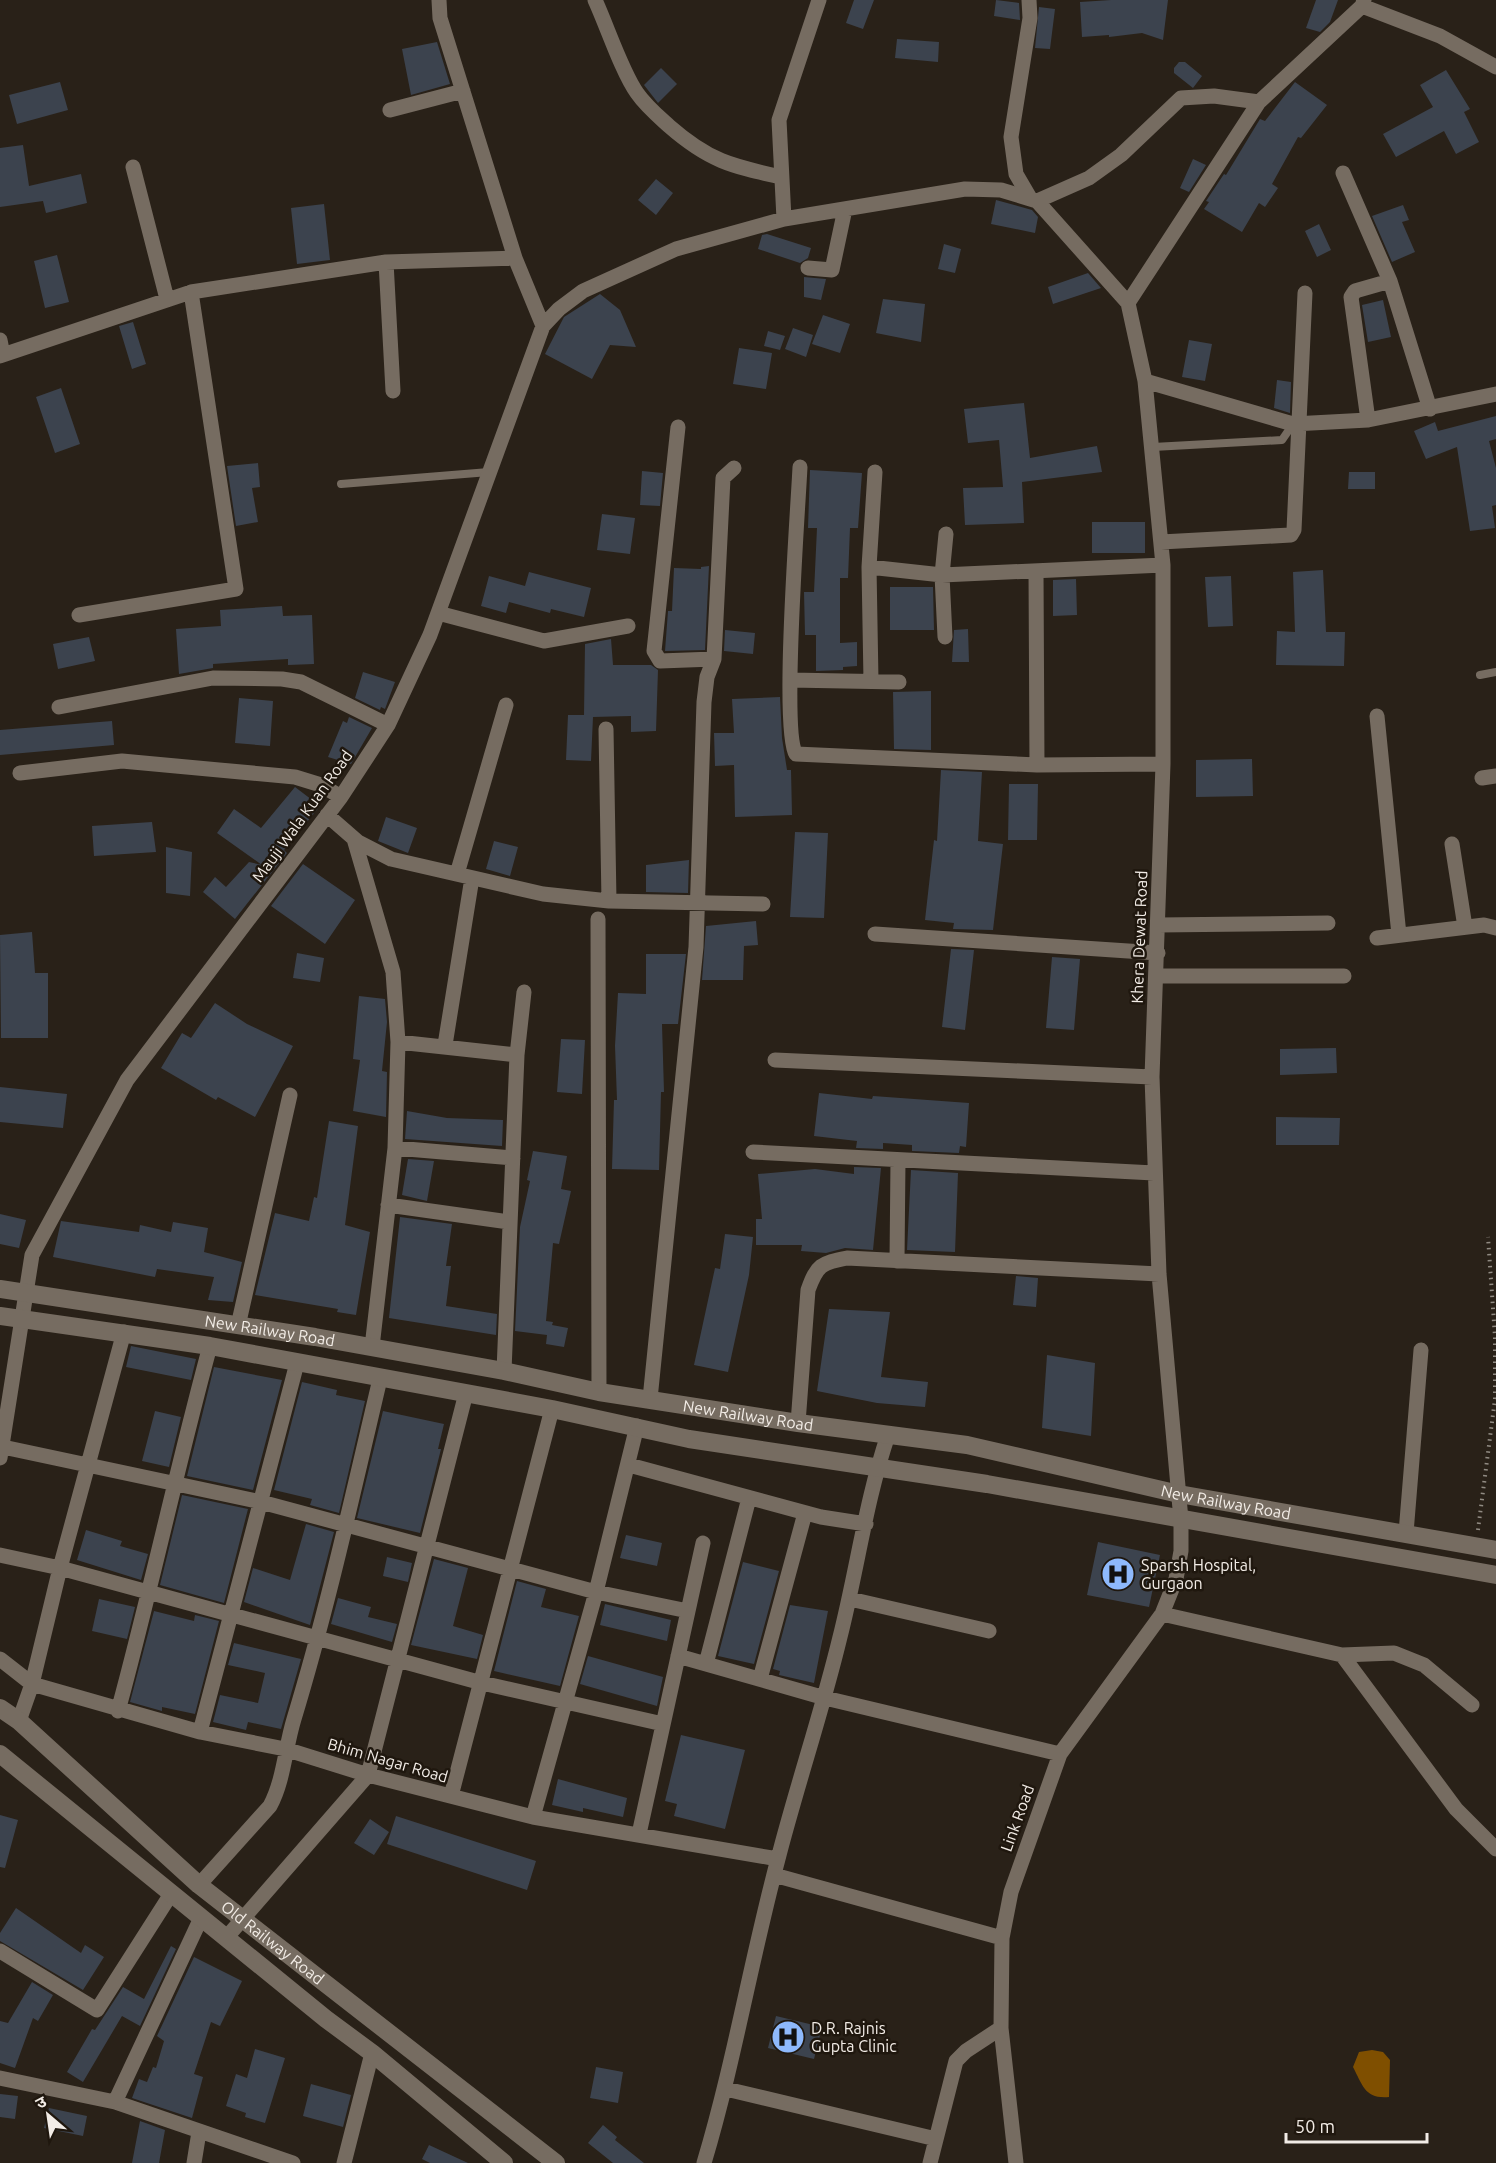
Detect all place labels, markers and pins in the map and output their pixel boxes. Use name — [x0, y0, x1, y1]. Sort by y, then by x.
hospital icon: Sparsh Hospital, Gurgaon — [1100, 1556, 1136, 1592]
place label: Sparsh Hospital, Gurgaon — [1141, 1556, 1256, 1592]
hospital icon: D.R. Rajnis Gupta Clinic — [770, 2019, 806, 2055]
place label: D.R. Rajnis Gupta Clinic — [811, 2019, 897, 2055]

